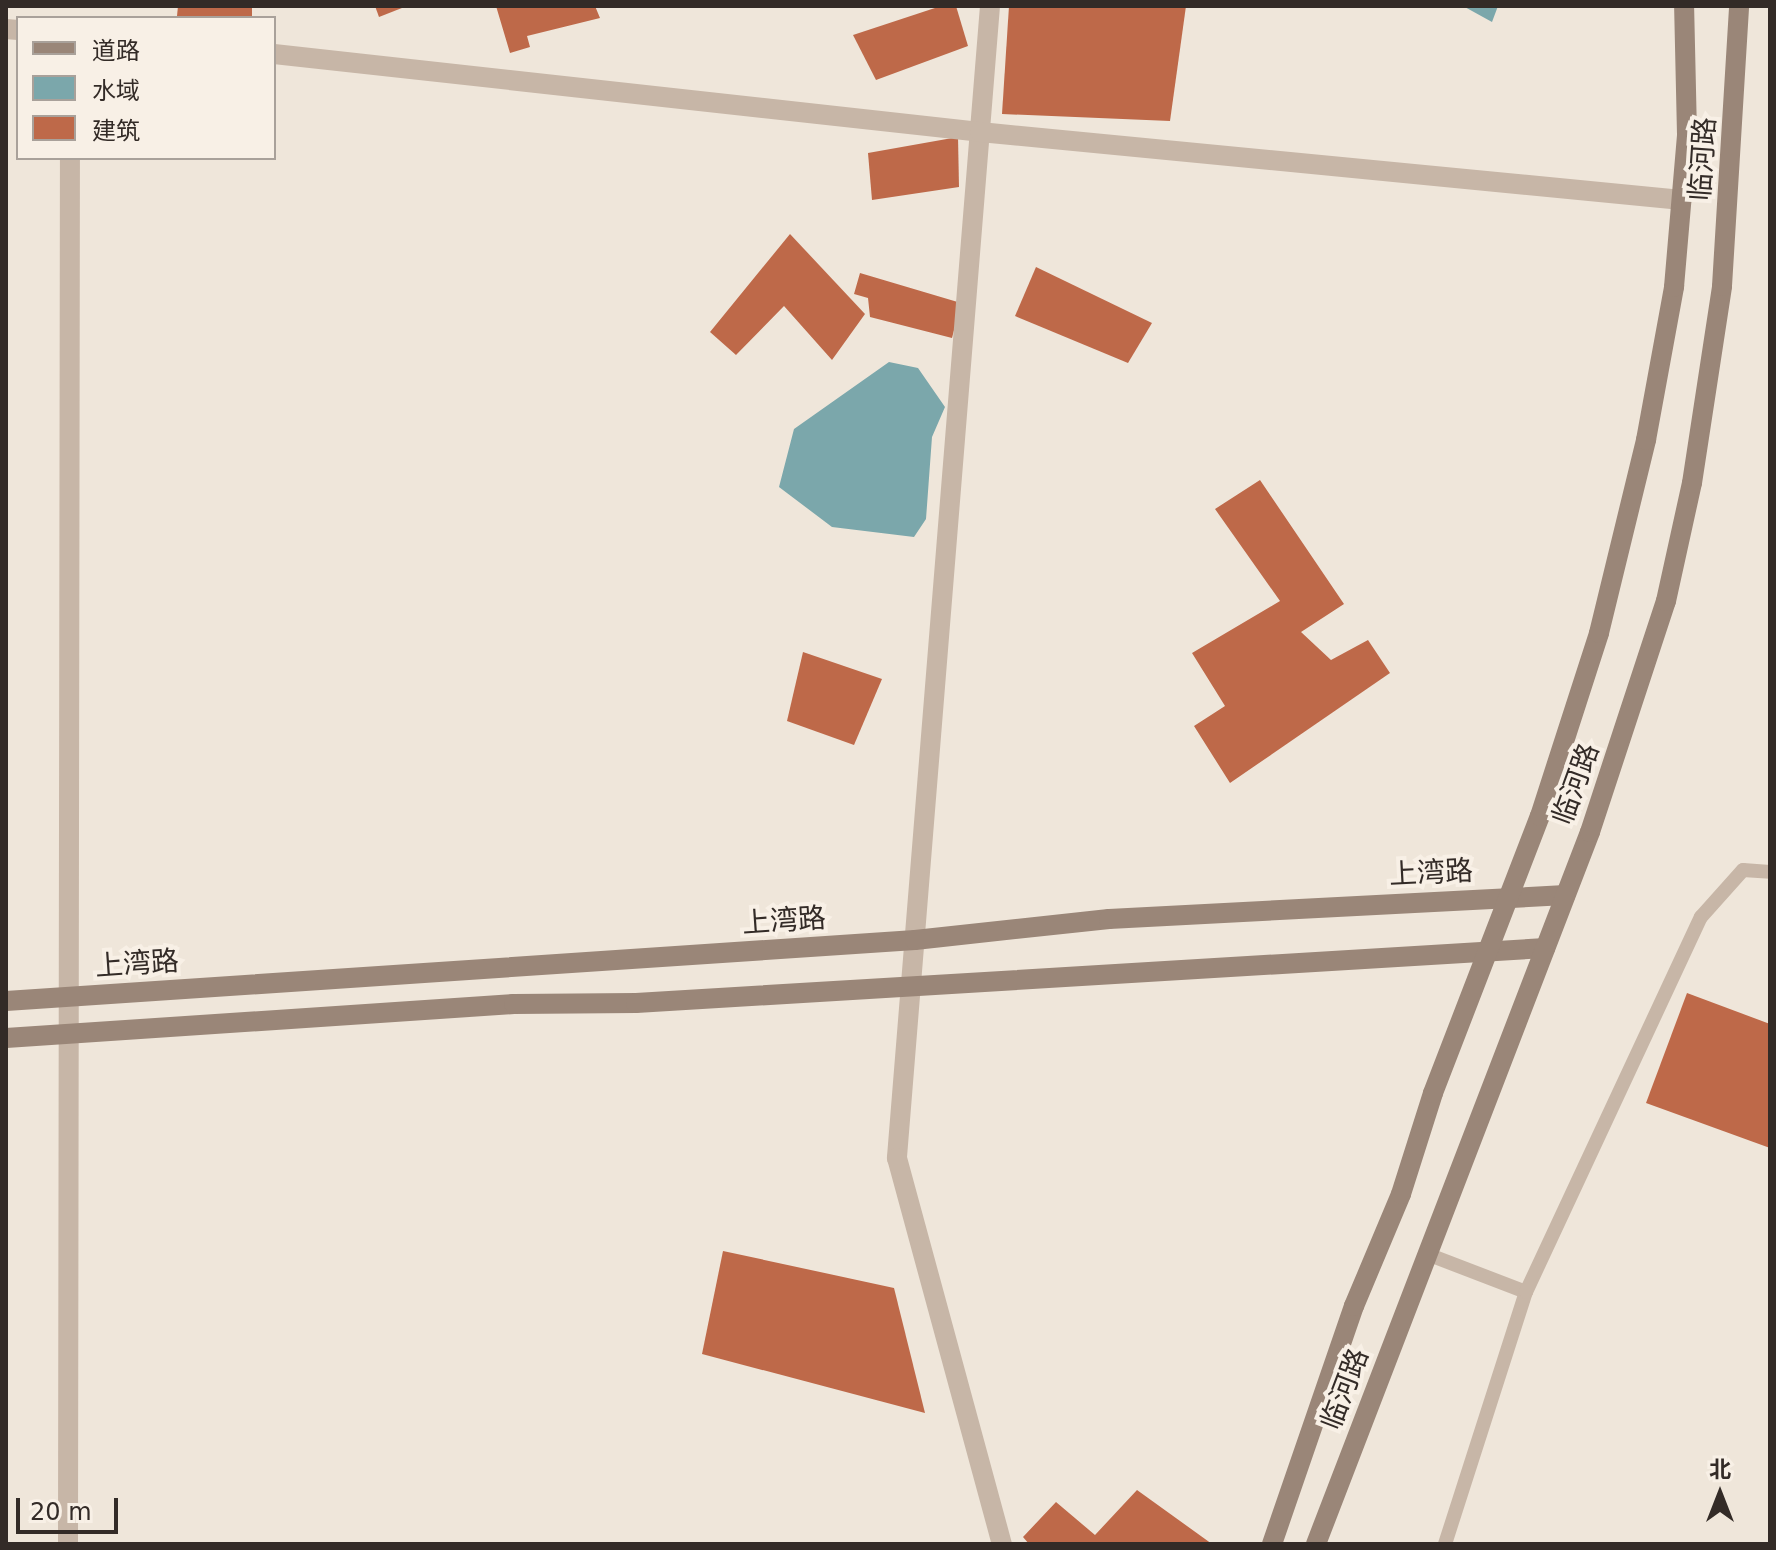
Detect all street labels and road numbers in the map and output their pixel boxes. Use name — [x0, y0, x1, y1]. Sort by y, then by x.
street label: 临河路 — [1683, 116, 1723, 202]
street label: 临河路 — [1546, 739, 1606, 829]
street label: 上湾路 — [1388, 854, 1474, 892]
street label: 上湾路 — [741, 901, 827, 941]
street label: 上湾路 — [94, 944, 180, 984]
street label: 临河路 — [1314, 1344, 1376, 1434]

